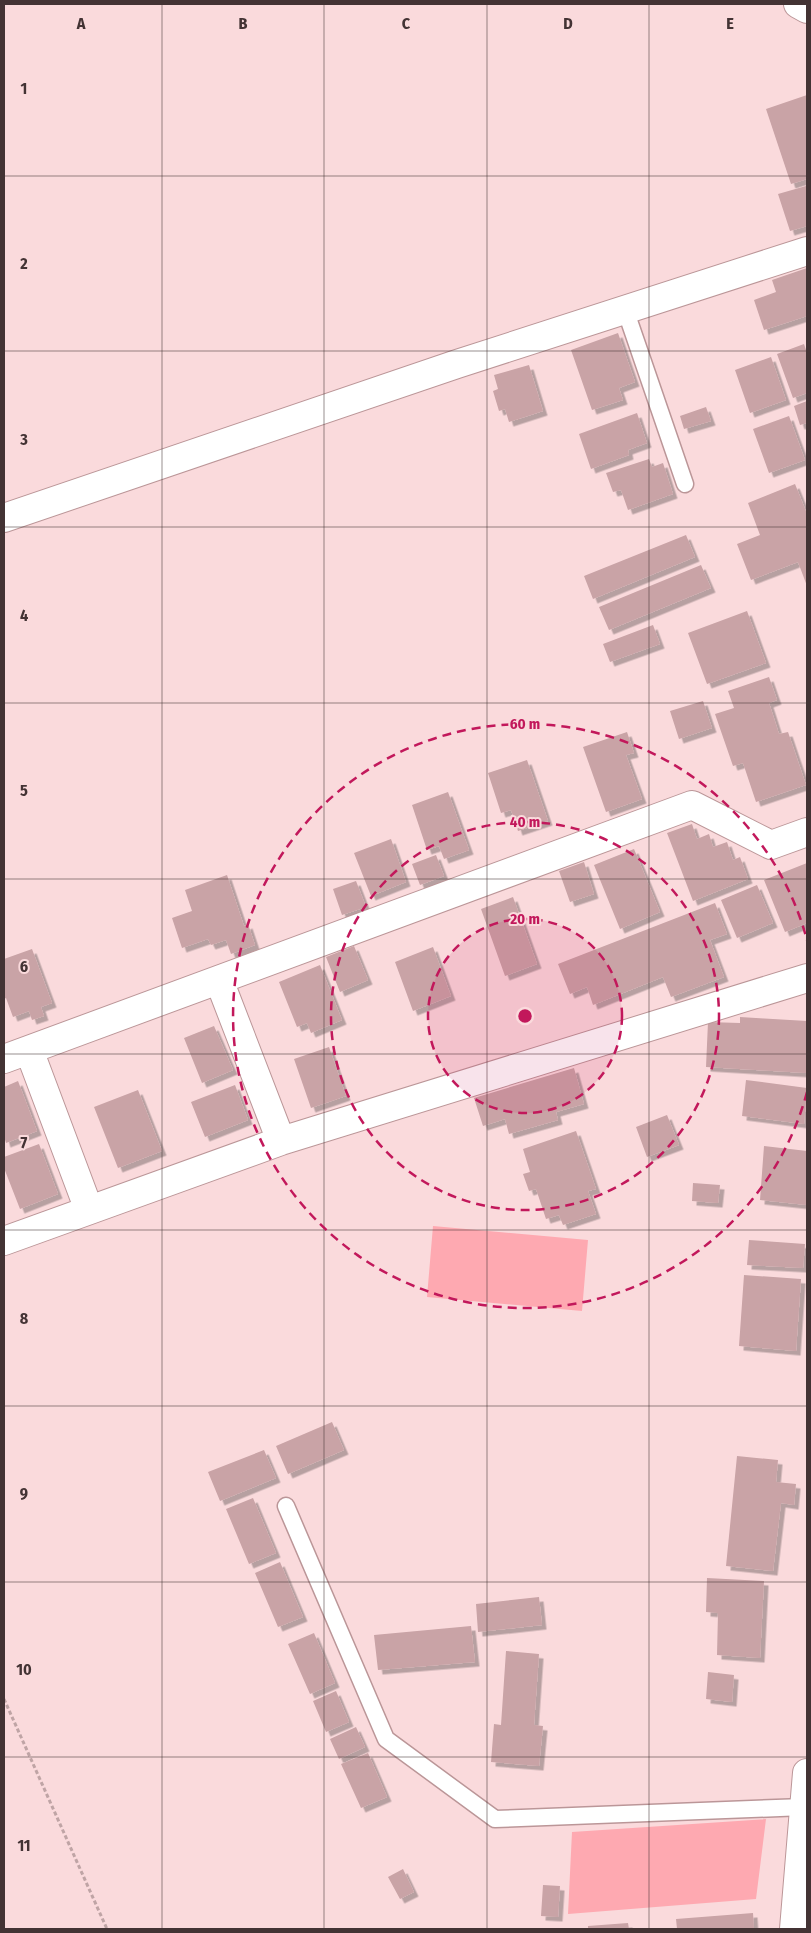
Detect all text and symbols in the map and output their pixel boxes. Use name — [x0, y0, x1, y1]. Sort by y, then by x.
text: A — [76, 14, 86, 33]
text: B — [239, 14, 248, 33]
text: C — [402, 14, 411, 33]
text: D — [563, 14, 573, 33]
text: E — [726, 14, 734, 33]
text: 1 — [21, 79, 27, 98]
text: 2 — [19, 254, 28, 273]
text: 3 — [19, 430, 28, 449]
text: 4 — [20, 606, 28, 625]
text: 60 m — [510, 715, 540, 733]
text: 5 — [20, 781, 28, 800]
text: 40 m — [510, 813, 540, 831]
text: 20 m — [509, 910, 540, 928]
text: 6 — [20, 957, 28, 976]
centre of rings — [516, 1007, 534, 1025]
text: 7 — [21, 1133, 28, 1152]
text: 8 — [20, 1309, 29, 1328]
text: 9 — [20, 1484, 28, 1503]
text: 10 — [16, 1660, 32, 1679]
text: 11 — [17, 1836, 31, 1855]

